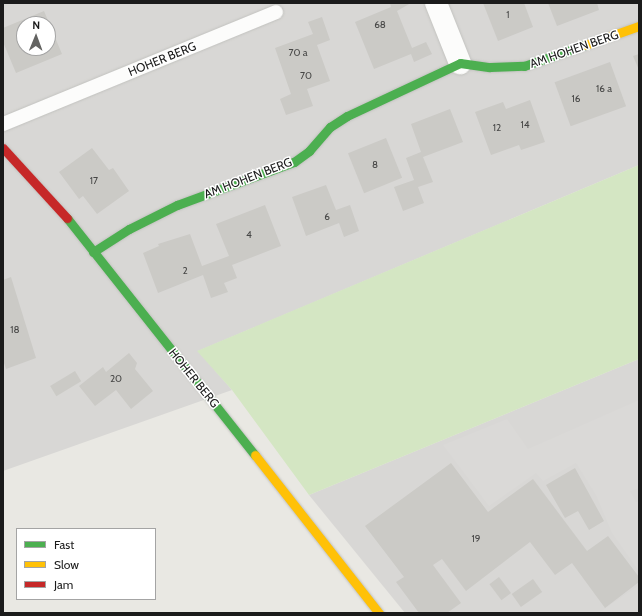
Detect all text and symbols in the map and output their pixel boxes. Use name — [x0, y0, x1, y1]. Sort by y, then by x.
house number: 1 — [506, 9, 510, 21]
north arrow — [16, 16, 56, 56]
text: N — [32, 18, 40, 32]
house number: 68 — [374, 19, 386, 31]
street label: AM HOHEN BERG — [528, 27, 620, 71]
street label: HOHER BERG — [126, 39, 198, 79]
house number: 70 a — [289, 47, 307, 59]
house number: 70 — [300, 70, 312, 82]
house number: 16 a — [596, 83, 612, 95]
house number: 16 — [572, 93, 580, 105]
house number: 14 — [520, 119, 530, 131]
house number: 12 — [493, 122, 501, 134]
street label: AM HOHEN BERG — [202, 155, 294, 201]
house number: 8 — [372, 159, 378, 171]
house number: 17 — [90, 175, 98, 187]
house number: 6 — [324, 211, 330, 223]
house number: 4 — [246, 229, 252, 241]
house number: 2 — [182, 265, 188, 277]
house number: 18 — [10, 324, 20, 336]
street label: HOHER BERG — [166, 346, 222, 410]
house number: 20 — [110, 373, 122, 385]
legend — [16, 528, 156, 600]
house number: 19 — [472, 533, 480, 545]
text: Fast — [54, 537, 74, 552]
text: Slow — [54, 557, 79, 572]
text: Jam — [54, 577, 73, 592]

